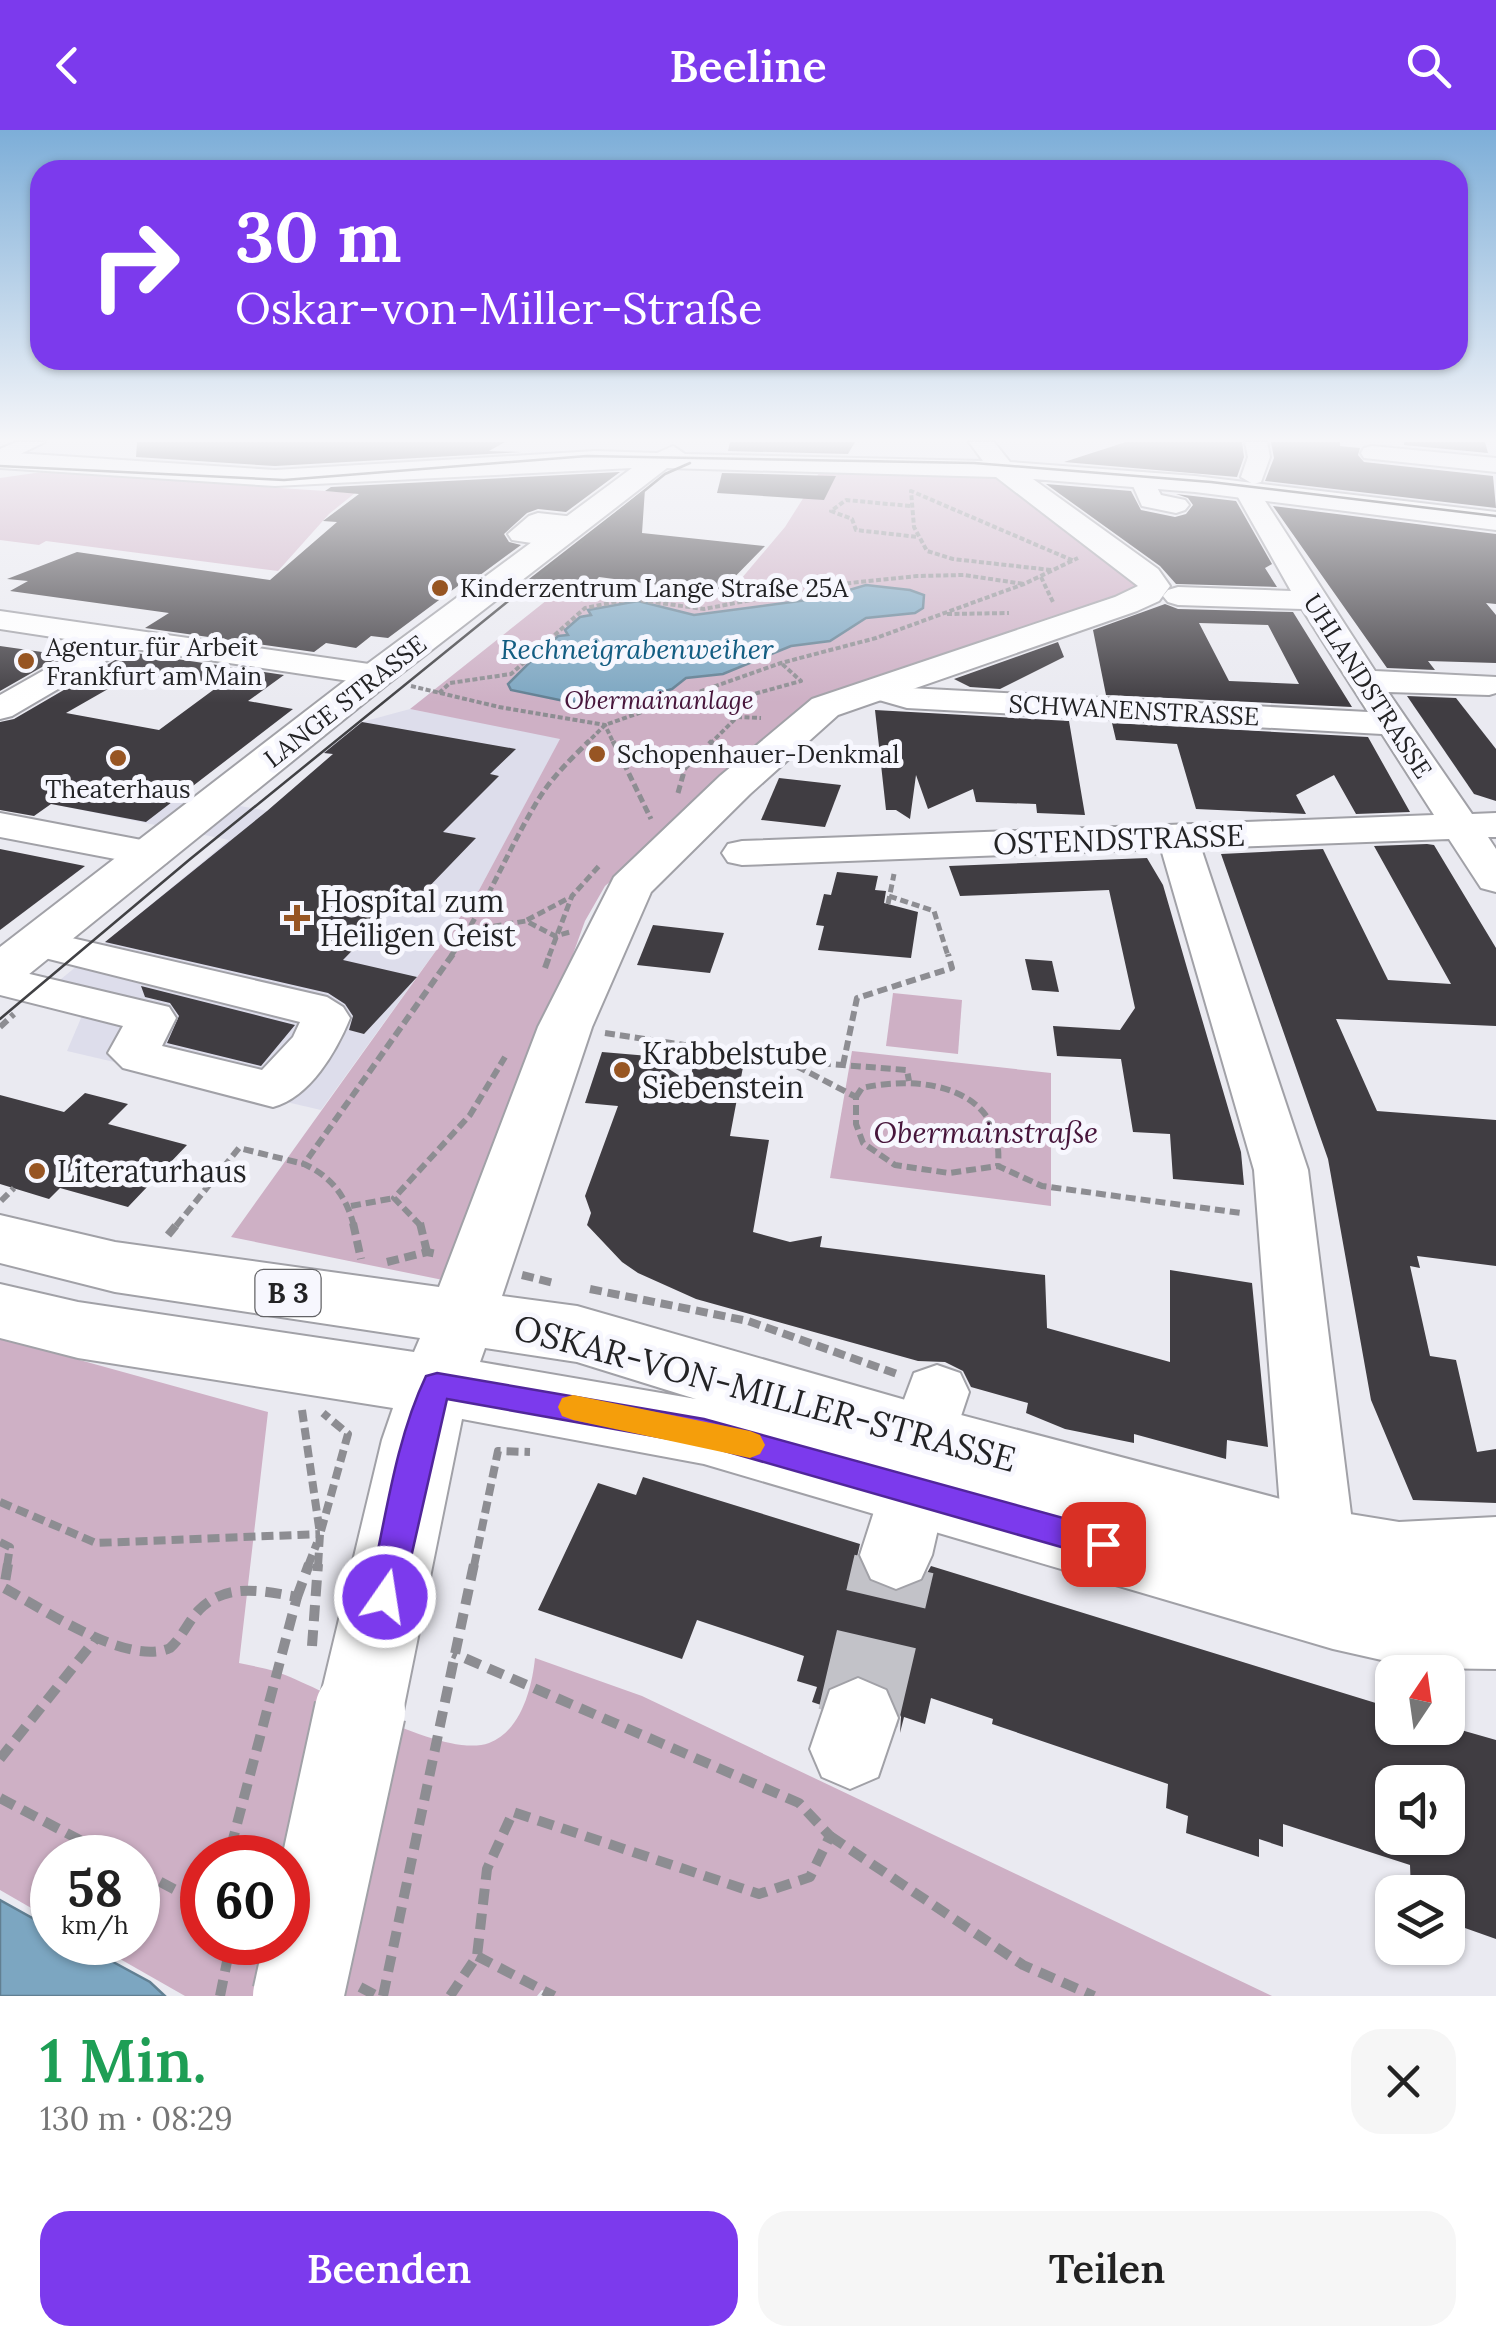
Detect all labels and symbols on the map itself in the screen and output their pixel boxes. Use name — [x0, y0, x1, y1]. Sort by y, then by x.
place label: Kinderzentrum Lange Straße 25A — [460, 572, 848, 604]
marker: Kinderzentrum Lange Straße 25A — [429, 577, 451, 599]
street label: UHLANDSTRASSE — [1297, 588, 1439, 784]
street label: LANGE STRASSE — [257, 628, 433, 774]
place label: Agentur für Arbeit Frankfurt am Main — [45, 631, 262, 692]
water label: Rechneigrabenweiher — [500, 631, 774, 667]
marker: Agentur für Arbeit Frankfurt am Main — [15, 650, 37, 672]
park label: Obermainanlage — [564, 684, 754, 716]
street label: SCHWANENSTRASSE — [1008, 687, 1260, 733]
place label: Schopenhauer-Denkmal — [617, 738, 899, 770]
marker: Schopenhauer-Denkmal — [586, 743, 608, 765]
marker: Theaterhaus — [107, 747, 129, 769]
place label: Theaterhaus — [45, 773, 191, 805]
street label: OSTENDSTRASSE — [992, 816, 1246, 862]
place label: Hospital zum Heiligen Geist — [320, 882, 516, 955]
marker: Hospital zum Heiligen Geist — [284, 905, 310, 931]
place label: Krabbelstube Siebenstein — [642, 1034, 827, 1106]
marker: Krabbelstube Siebenstein — [611, 1059, 633, 1081]
park label: Obermainstraße — [874, 1113, 1098, 1151]
place label: Literaturhaus — [57, 1152, 247, 1190]
marker: Literaturhaus — [26, 1160, 48, 1182]
road number: B 3 — [256, 1270, 320, 1316]
street label: OSKAR-VON-MILLER-STRASSE — [509, 1304, 1021, 1482]
pin — [1061, 1502, 1146, 1587]
position arrow — [333, 1545, 437, 1649]
north arrow — [1375, 1655, 1465, 1745]
speed limit sign: 60 — [180, 1835, 310, 1965]

